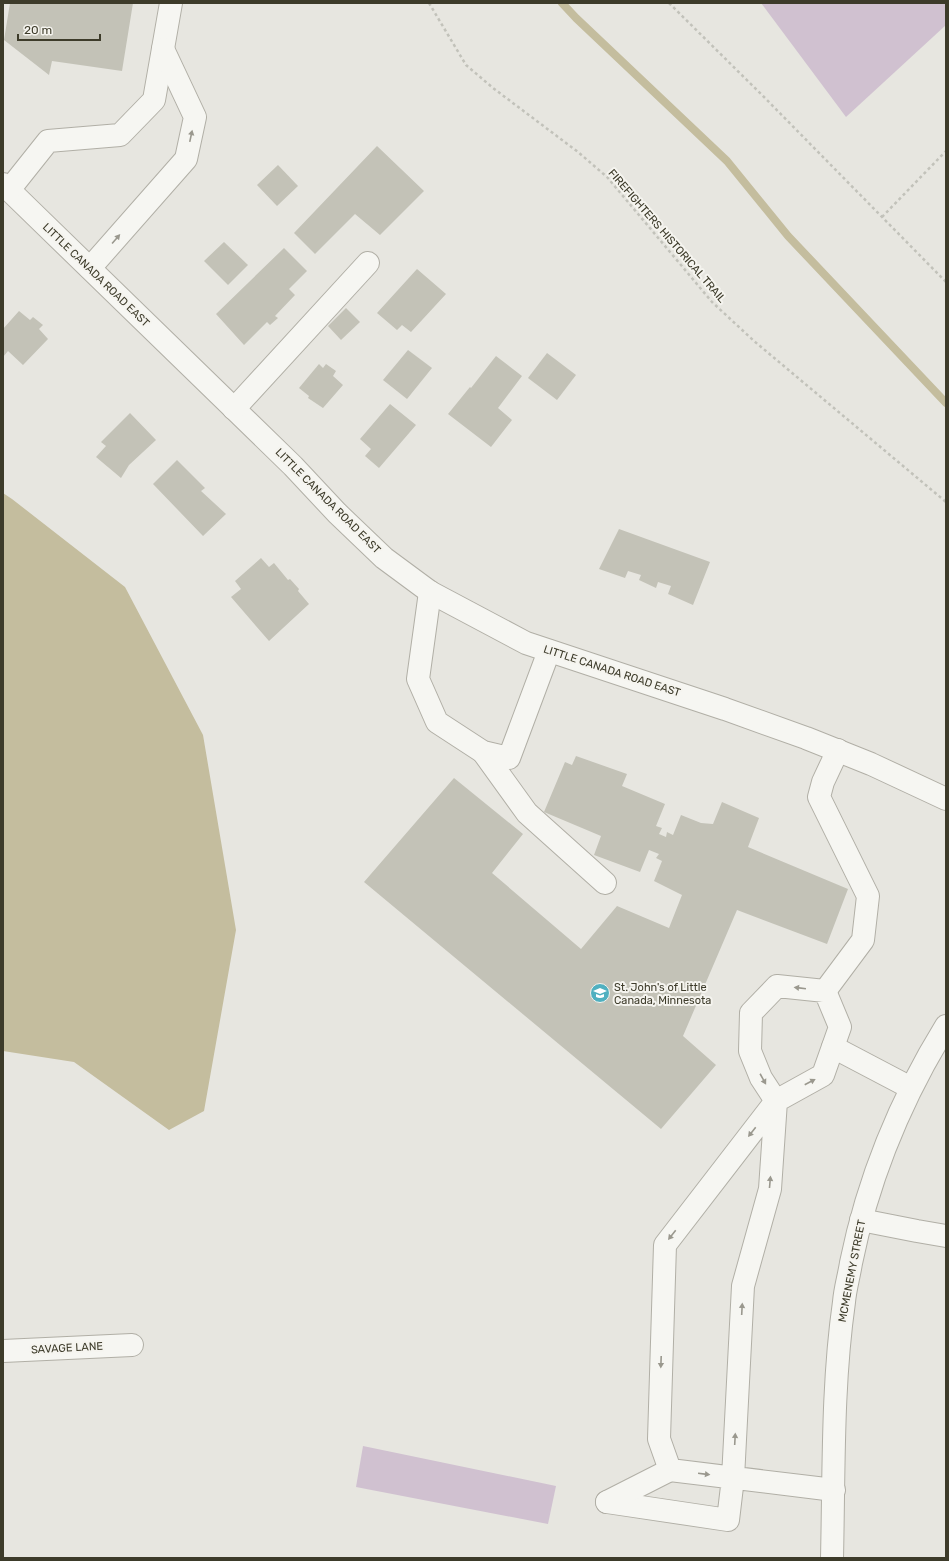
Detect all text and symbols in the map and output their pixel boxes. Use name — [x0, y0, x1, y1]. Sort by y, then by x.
scale bar — [18, 16, 100, 42]
text: 20 m — [24, 23, 52, 37]
one-way arrow — [188, 130, 194, 142]
street label: FIREFIGHTERS HISTORICAL TRAIL — [606, 167, 728, 305]
street label: LITTLE CANADA ROAD EAST — [40, 220, 153, 330]
one-way arrow — [111, 234, 120, 244]
street label: LITTLE CANADA ROAD EAST — [273, 446, 384, 557]
street label: LITTLE CANADA ROAD EAST — [542, 643, 683, 700]
place label: St. John's of Little Canada, Minnesota — [614, 981, 711, 1007]
school or university icon: St. John's of Little Canada, Minnesota — [589, 982, 611, 1004]
one-way arrow — [794, 985, 806, 992]
one-way arrow — [759, 1073, 766, 1085]
one-way arrow — [804, 1079, 816, 1086]
one-way arrow — [748, 1126, 756, 1137]
one-way arrow — [767, 1176, 773, 1188]
street label: MCMENEMY STREET — [836, 1218, 868, 1323]
one-way arrow — [668, 1229, 677, 1240]
one-way arrow — [738, 1303, 745, 1315]
street label: SAVAGE LANE — [31, 1340, 104, 1356]
one-way arrow — [658, 1356, 664, 1369]
one-way arrow — [732, 1432, 738, 1445]
one-way arrow — [698, 1471, 710, 1477]

